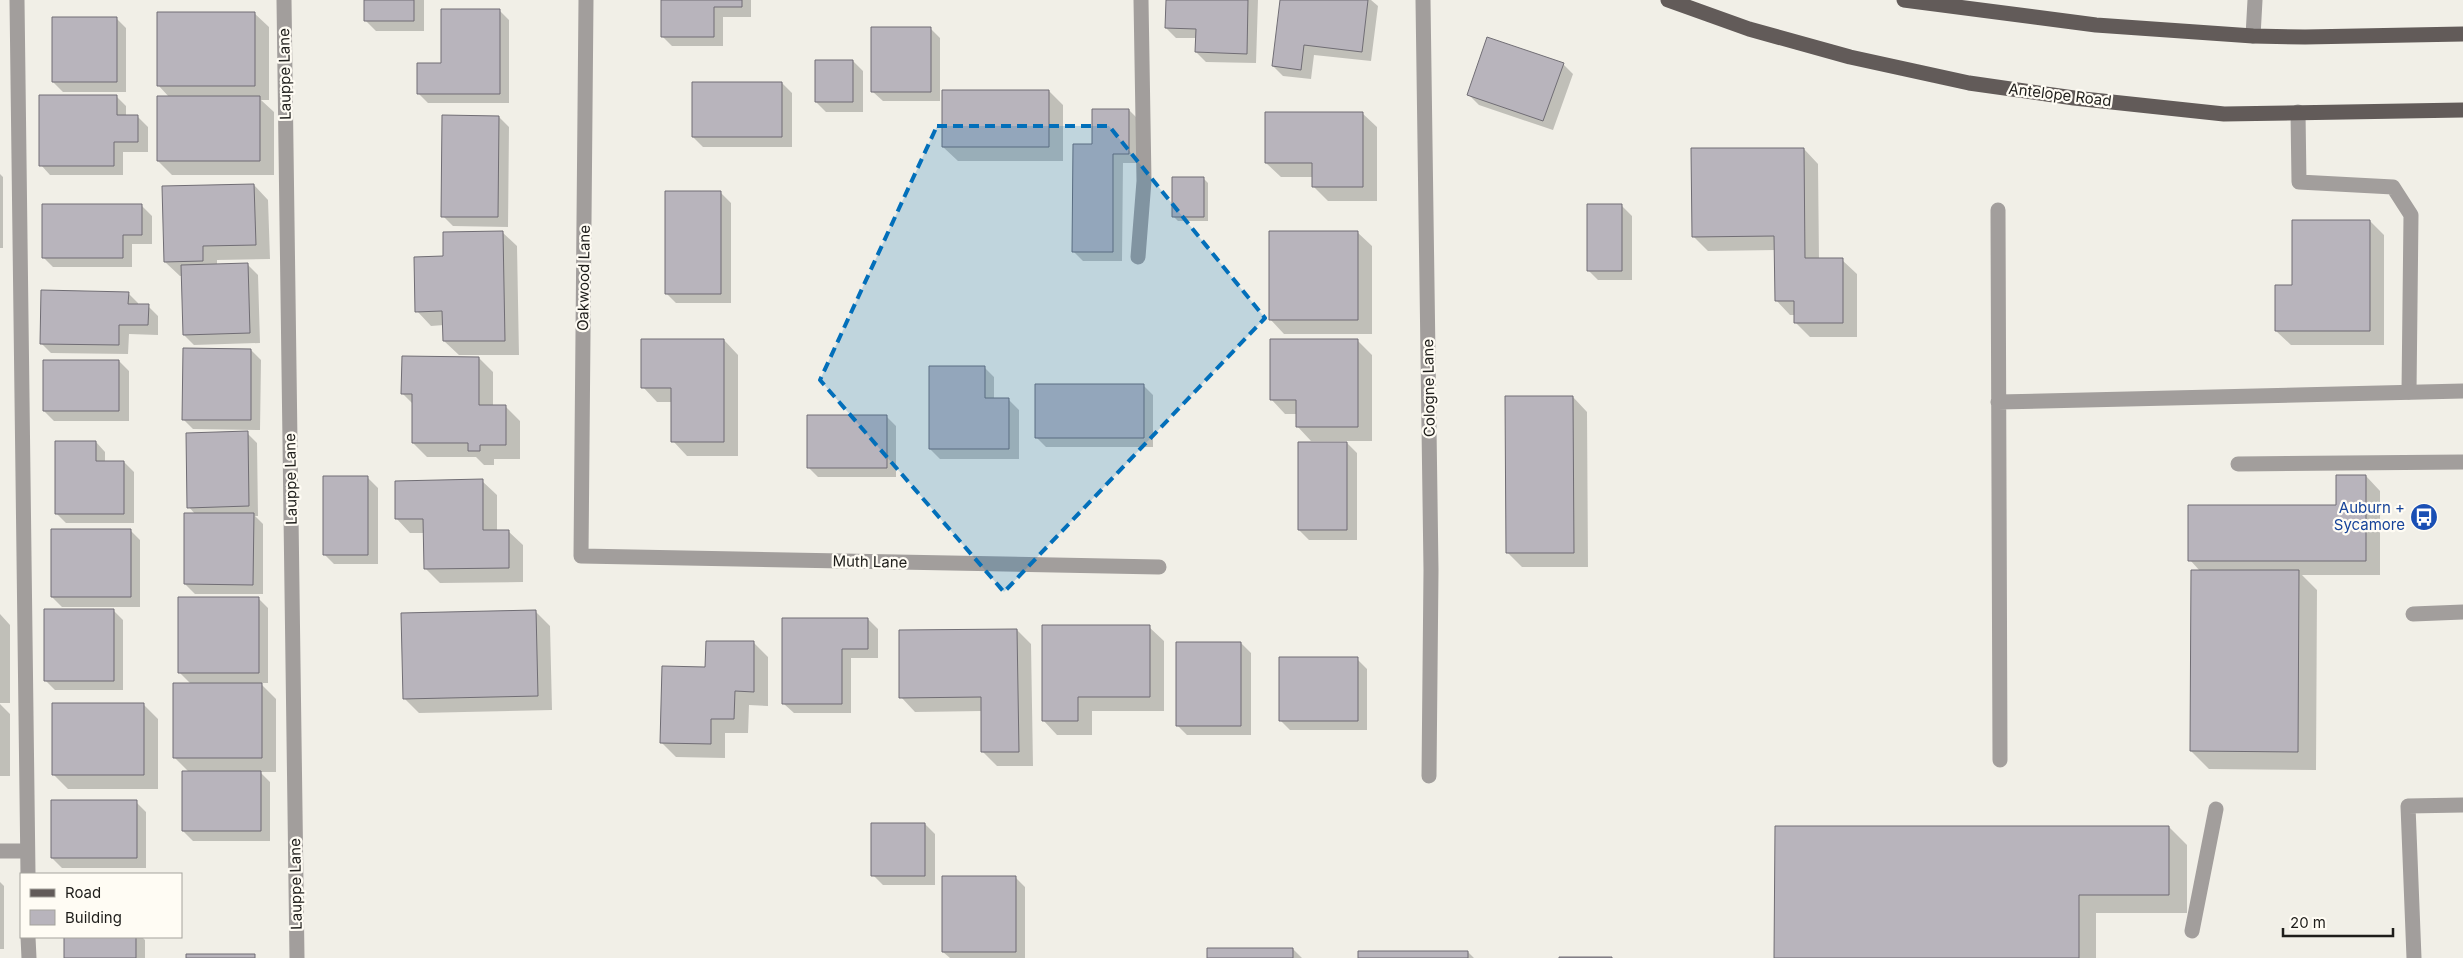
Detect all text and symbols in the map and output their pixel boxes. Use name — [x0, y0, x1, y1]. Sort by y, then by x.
street label: Lauppe Lane — [274, 28, 295, 120]
street label: Antelope Road — [2007, 79, 2113, 110]
street label: Oakwood Lane — [573, 225, 594, 331]
street label: Cologne Lane — [1418, 339, 1439, 437]
street label: Lauppe Lane — [280, 433, 301, 525]
place label: Auburn + Sycamore — [2334, 498, 2405, 534]
bus stop icon: Auburn + Sycamore — [2409, 502, 2439, 532]
street label: Muth Lane — [832, 551, 908, 572]
street label: Lauppe Lane — [285, 838, 306, 930]
legend — [20, 873, 182, 938]
text: Road — [65, 883, 101, 902]
scale bar — [2283, 906, 2393, 938]
text: Building — [65, 908, 122, 927]
text: 20 m — [2290, 913, 2326, 932]

